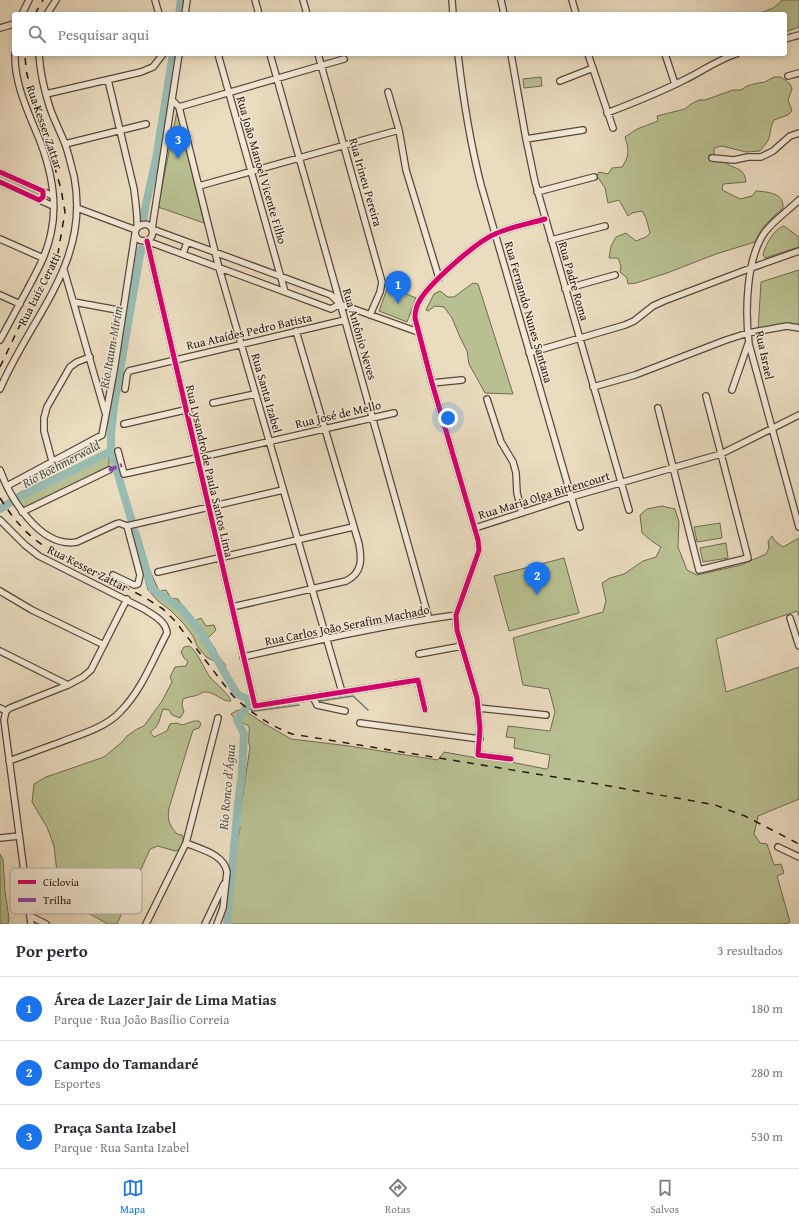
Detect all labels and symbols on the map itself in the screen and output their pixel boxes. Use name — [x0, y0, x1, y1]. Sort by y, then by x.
street label: Rua Kesser Zattar — [23, 82, 67, 172]
street label: Rua João Manoel Vicente Filho — [233, 94, 291, 246]
pin: 3 — [165, 126, 191, 159]
street label: Rua Irineu Pereira — [345, 136, 387, 229]
street label: Rua Fernando Nunes Santana — [501, 239, 557, 385]
street label: Rua Padre Roma — [555, 239, 594, 323]
street label: Rua Luiz Ceratti — [13, 249, 65, 328]
pin: 1 — [385, 271, 411, 304]
street label: Rua Antônio Neves — [339, 286, 381, 382]
water label: Rio Itaum-Mirim — [94, 304, 128, 391]
street label: Rua Ataídes Pedro Batista — [184, 308, 314, 354]
street label: Rua Israel — [752, 329, 779, 382]
street label: Rua Santa Izabel — [247, 351, 287, 436]
street label: Rua Lysandro de Paula Santos Lima — [182, 383, 238, 559]
street label: Rua José de Mello — [293, 396, 383, 432]
your location — [438, 408, 458, 428]
water label: Rio Boehmerwald — [18, 435, 103, 493]
street label: Rua Maria Olga Bittencourt — [476, 467, 613, 523]
street label: Rua Kesser Zattar — [45, 540, 131, 596]
pin: 2 — [524, 562, 550, 595]
street label: Rua Carlos João Serafim Machado — [263, 601, 431, 649]
water label: Rio Ronco d'Água — [214, 743, 240, 832]
legend — [10, 868, 142, 914]
text: Ciclovia — [43, 874, 80, 890]
text: Trilha — [43, 892, 72, 908]

